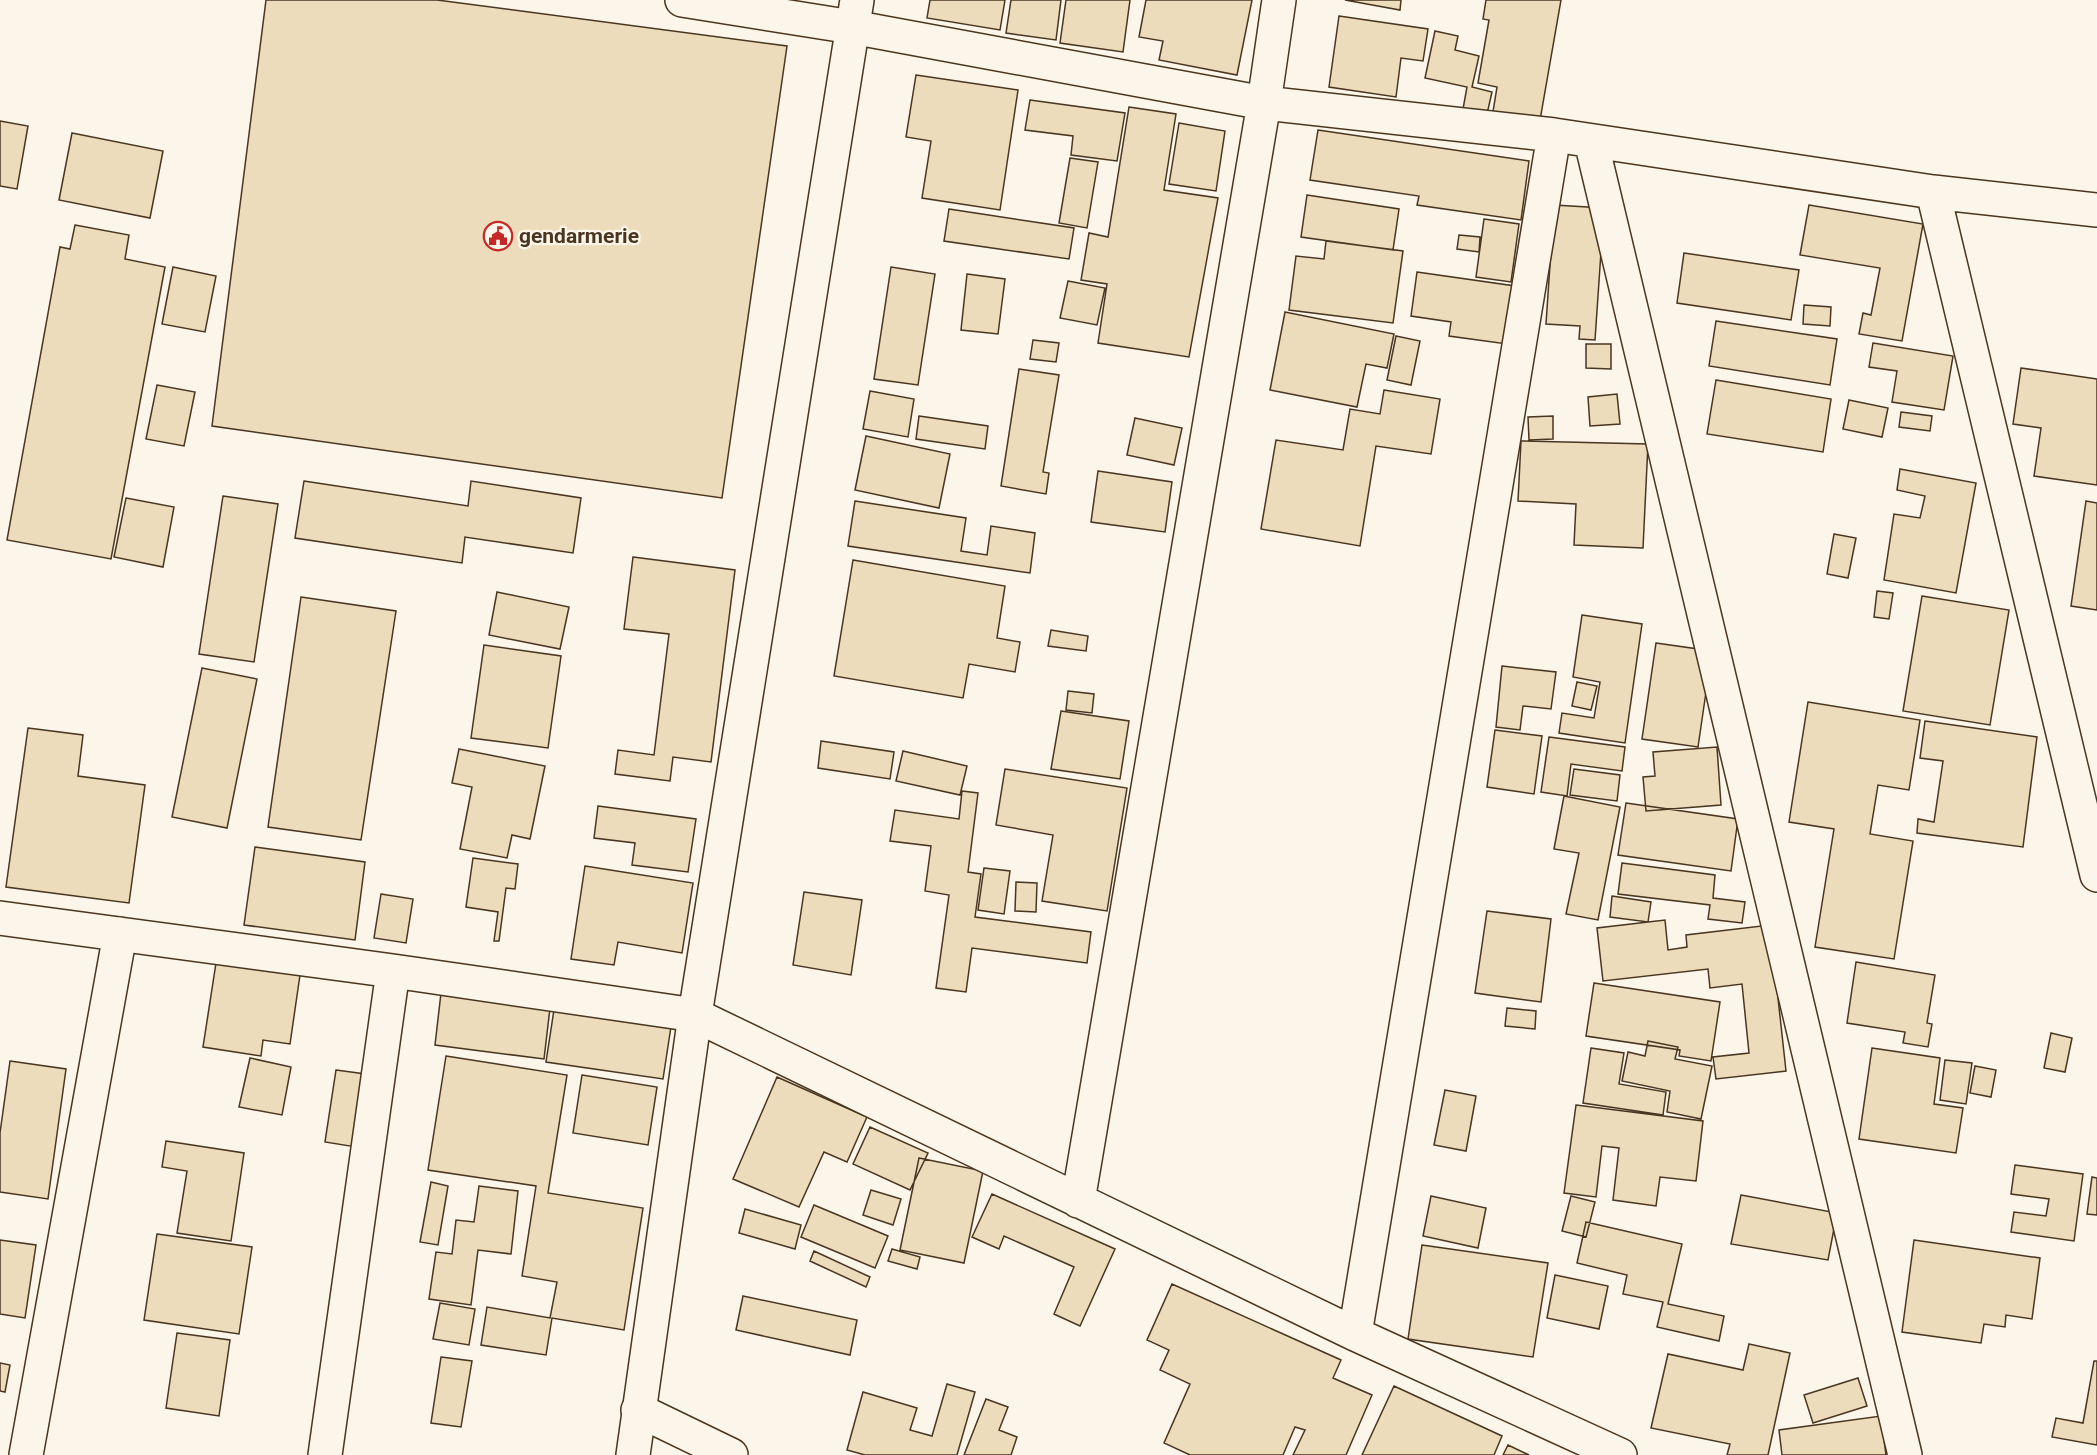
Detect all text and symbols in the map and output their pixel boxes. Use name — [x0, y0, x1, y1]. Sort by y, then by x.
public building icon: gendarmerie — [482, 220, 514, 252]
place label: gendarmerie — [519, 224, 639, 248]

